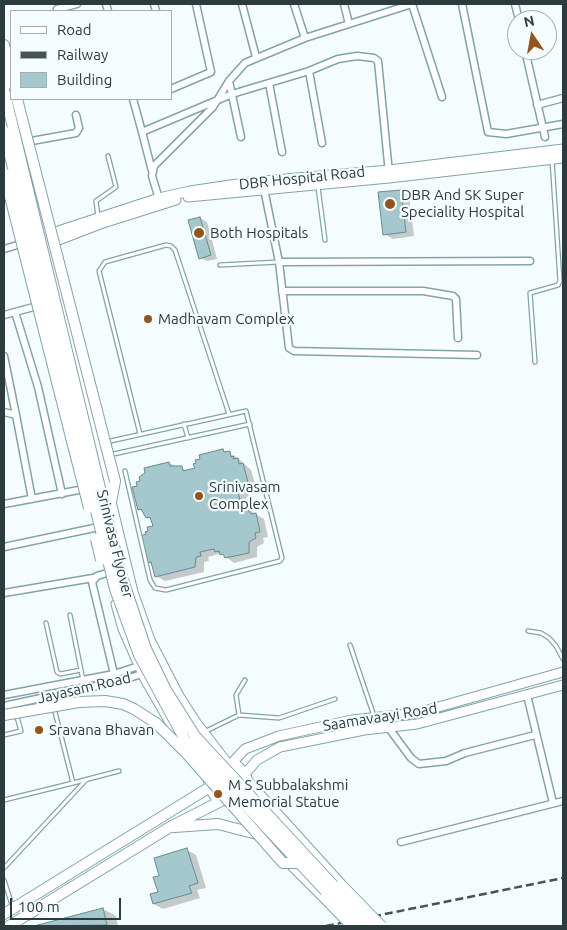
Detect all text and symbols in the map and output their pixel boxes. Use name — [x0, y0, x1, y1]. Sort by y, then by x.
legend — [10, 10, 172, 100]
north arrow — [507, 10, 557, 60]
text: N — [522, 12, 536, 30]
text: Road — [57, 21, 92, 38]
text: Railway — [57, 46, 108, 63]
text: Building — [57, 71, 112, 88]
street label: DBR Hospital Road — [238, 162, 366, 194]
place label: DBR And SK Super Speciality Hospital — [401, 186, 524, 221]
marker: DBR And SK Super Speciality Hospital — [383, 197, 397, 211]
place label: Both Hospitals — [210, 224, 308, 242]
marker: Both Hospitals — [192, 226, 206, 240]
place label: Madhavam Complex — [158, 310, 295, 328]
marker: Madhavam Complex — [142, 313, 154, 325]
place label: Srinivasam Complex — [209, 478, 281, 513]
street label: Srinivasa Flyover — [93, 488, 137, 600]
marker: Srinivasam Complex — [193, 490, 205, 502]
street label: Jayasam Road — [36, 669, 132, 707]
street label: Saamavaayi Road — [322, 699, 438, 735]
place label: Sravana Bhavan — [49, 721, 154, 739]
marker: Sravana Bhavan — [33, 724, 45, 736]
place label: M S Subbalakshmi Memorial Statue — [228, 776, 348, 811]
marker: M S Subbalakshmi Memorial Statue — [212, 788, 224, 800]
scale bar — [12, 888, 124, 920]
text: 100 m — [18, 898, 60, 915]

